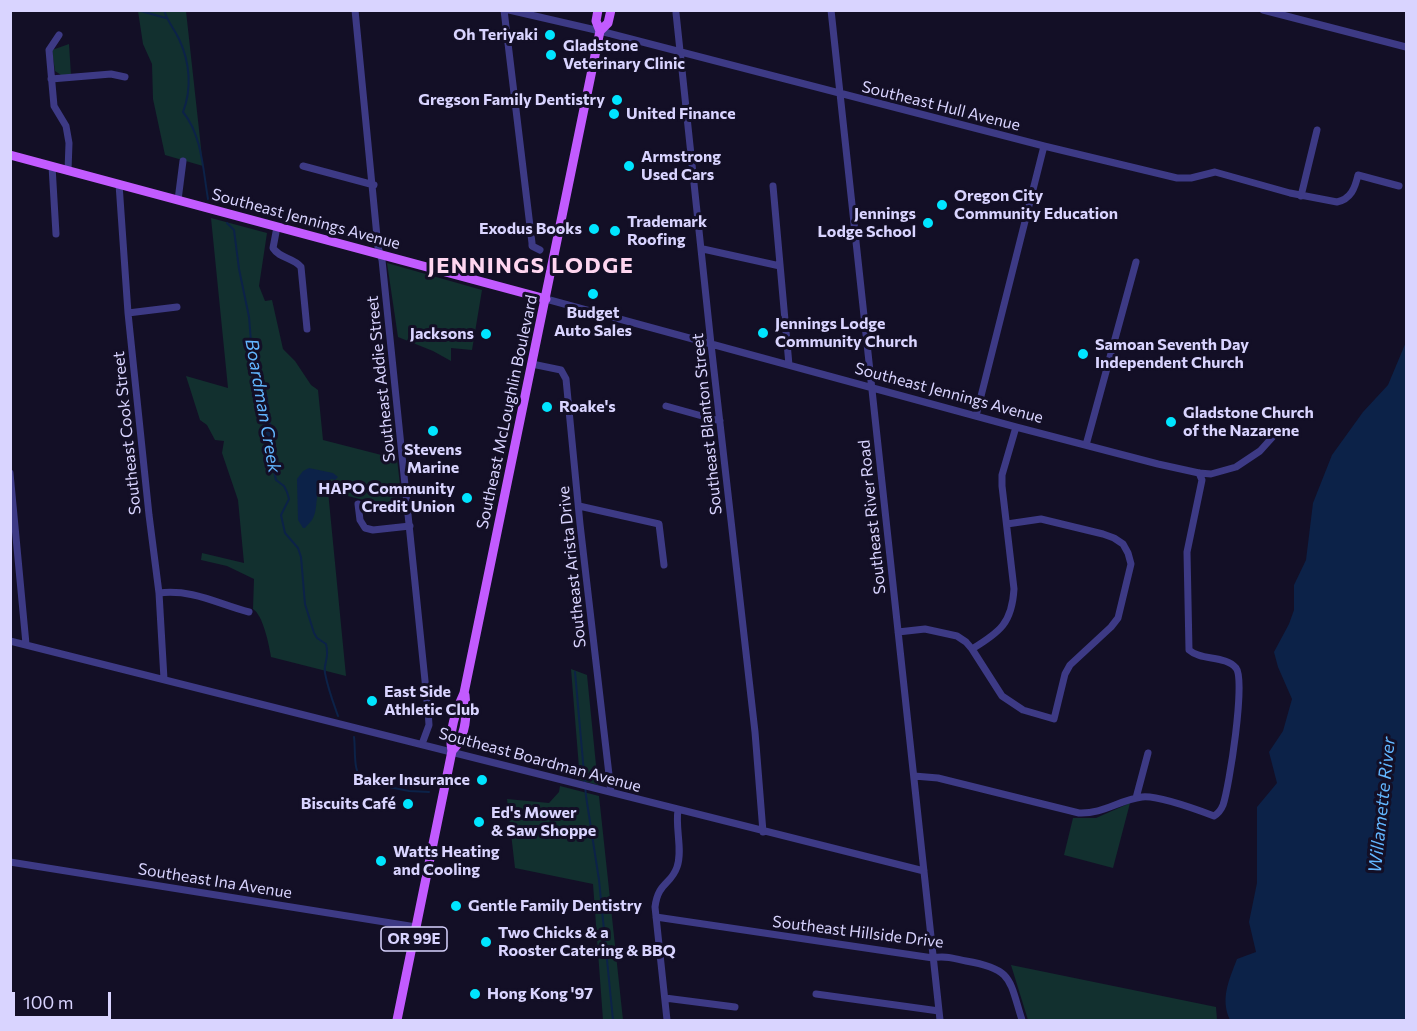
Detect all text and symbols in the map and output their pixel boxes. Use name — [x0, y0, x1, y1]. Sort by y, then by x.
place label: Oh Teriyaki — [453, 25, 538, 45]
marker: Oh Teriyaki — [543, 28, 557, 42]
place label: Gladstone Veterinary Clinic — [563, 36, 685, 74]
marker: Gladstone Veterinary Clinic — [544, 48, 558, 62]
street label: Southeast Hull Avenue — [860, 77, 1022, 135]
place label: Gregson Family Dentistry — [418, 90, 605, 110]
marker: Gregson Family Dentistry — [610, 93, 624, 107]
place label: United Finance — [626, 104, 736, 124]
marker: United Finance — [607, 107, 621, 121]
place label: Armstrong Used Cars — [641, 147, 721, 185]
marker: Armstrong Used Cars — [622, 159, 636, 173]
street label: Southeast Jennings Avenue — [210, 185, 402, 253]
place label: Oregon City Community Education — [954, 186, 1118, 224]
marker: Oregon City Community Education — [935, 198, 949, 212]
place label: Jennings Lodge School — [818, 204, 916, 242]
place label: Trademark Roofing — [627, 212, 707, 250]
marker: Jennings Lodge School — [921, 216, 935, 230]
place label: Exodus Books — [479, 219, 582, 239]
marker: Exodus Books — [587, 222, 601, 236]
marker: Trademark Roofing — [608, 224, 622, 238]
district label: JENNINGS LODGE — [428, 253, 634, 279]
marker: Budget Auto Sales — [586, 287, 600, 301]
street label: Southeast McLoughlin Boulevard — [473, 293, 541, 531]
street label: Southeast Addie Street — [363, 295, 399, 463]
place label: Budget Auto Sales — [554, 303, 632, 341]
place label: Jennings Lodge Community Church — [775, 314, 918, 352]
place label: Jacksons — [410, 324, 474, 344]
marker: Jennings Lodge Community Church — [756, 326, 770, 340]
marker: Jacksons — [479, 327, 493, 341]
street label: Southeast Blanton Street — [688, 332, 726, 516]
place label: Samoan Seventh Day Independent Church — [1095, 335, 1249, 373]
water label: Boardman Creek — [241, 337, 285, 475]
marker: Samoan Seventh Day Independent Church — [1076, 347, 1090, 361]
street label: Southeast Cook Street — [109, 350, 145, 516]
street label: Southeast Jennings Avenue — [853, 359, 1045, 427]
place label: Roake's — [559, 397, 616, 417]
marker: Roake's — [540, 400, 554, 414]
place label: Gladstone Church of the Nazarene — [1183, 403, 1314, 441]
marker: Gladstone Church of the Nazarene — [1164, 415, 1178, 429]
marker: Stevens Marine — [426, 424, 440, 438]
street label: Southeast River Road — [854, 439, 890, 595]
place label: Stevens Marine — [404, 440, 462, 478]
place label: HAPO Community Credit Union — [318, 479, 455, 517]
street label: Southeast Arista Drive — [554, 485, 590, 649]
marker: HAPO Community Credit Union — [460, 491, 474, 505]
place label: East Side Athletic Club — [384, 682, 480, 720]
marker: East Side Athletic Club — [365, 694, 379, 708]
street label: Southeast Boardman Avenue — [437, 724, 643, 796]
water label: Willamette River — [1364, 736, 1400, 874]
place label: Baker Insurance — [353, 770, 470, 790]
marker: Baker Insurance — [475, 773, 489, 787]
place label: Biscuits Café — [301, 794, 396, 814]
marker: Biscuits Café — [401, 797, 415, 811]
place label: Ed's Mower & Saw Shoppe — [491, 803, 596, 841]
marker: Ed's Mower & Saw Shoppe — [472, 815, 486, 829]
place label: Watts Heating and Cooling — [393, 842, 499, 880]
marker: Watts Heating and Cooling — [374, 854, 388, 868]
street label: Southeast Ina Avenue — [137, 859, 293, 903]
place label: Gentle Family Dentistry — [468, 896, 642, 916]
marker: Gentle Family Dentistry — [449, 899, 463, 913]
street label: Southeast Hillside Drive — [771, 912, 945, 952]
place label: Two Chicks & a Rooster Catering & BBQ — [498, 923, 676, 961]
road number: OR 99E — [381, 927, 447, 951]
marker: Two Chicks & a Rooster Catering & BBQ — [479, 935, 493, 949]
scale bar — [15, 980, 114, 1018]
place label: Hong Kong '97 — [487, 984, 593, 1004]
marker: Hong Kong '97 — [468, 987, 482, 1001]
text: 100 m — [23, 991, 73, 1013]

